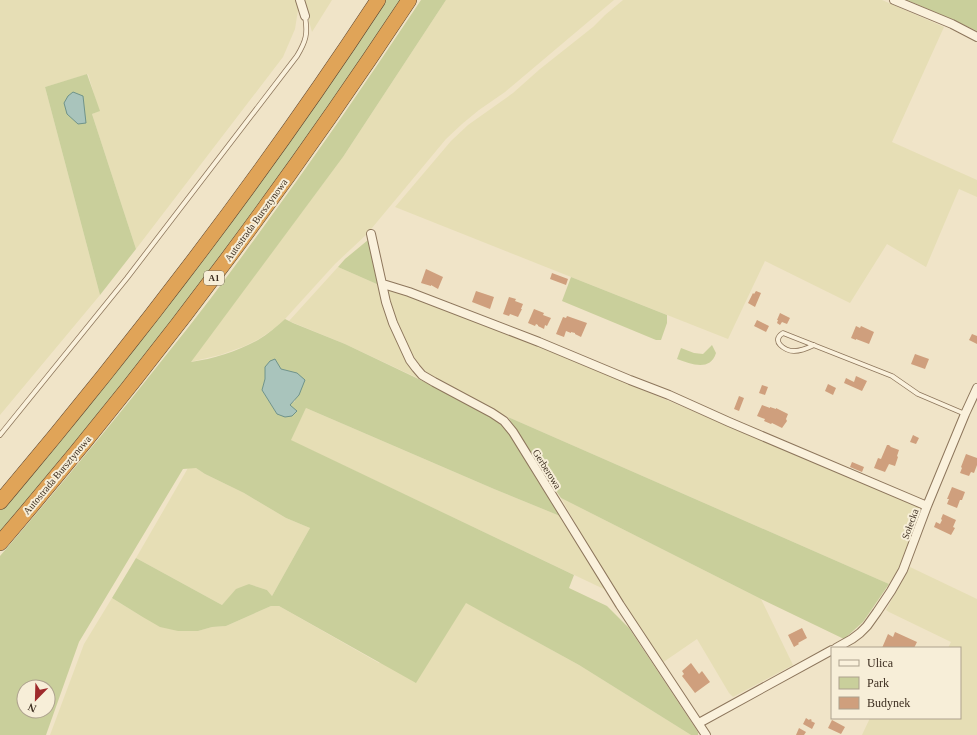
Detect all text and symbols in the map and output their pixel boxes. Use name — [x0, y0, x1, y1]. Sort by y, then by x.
street label: Autostrada Bursztynowa — [222, 176, 290, 263]
road number: A1 — [204, 271, 224, 285]
street label: Autostrada Bursztynowa — [21, 433, 93, 517]
street label: Gerberowa — [531, 447, 564, 491]
street label: Sołecka — [899, 507, 921, 541]
legend — [831, 647, 961, 719]
text: Ulica — [867, 656, 894, 670]
text: Park — [867, 676, 889, 690]
north arrow — [16, 679, 56, 719]
text: Budynek — [867, 696, 910, 710]
text: N — [26, 701, 38, 715]

